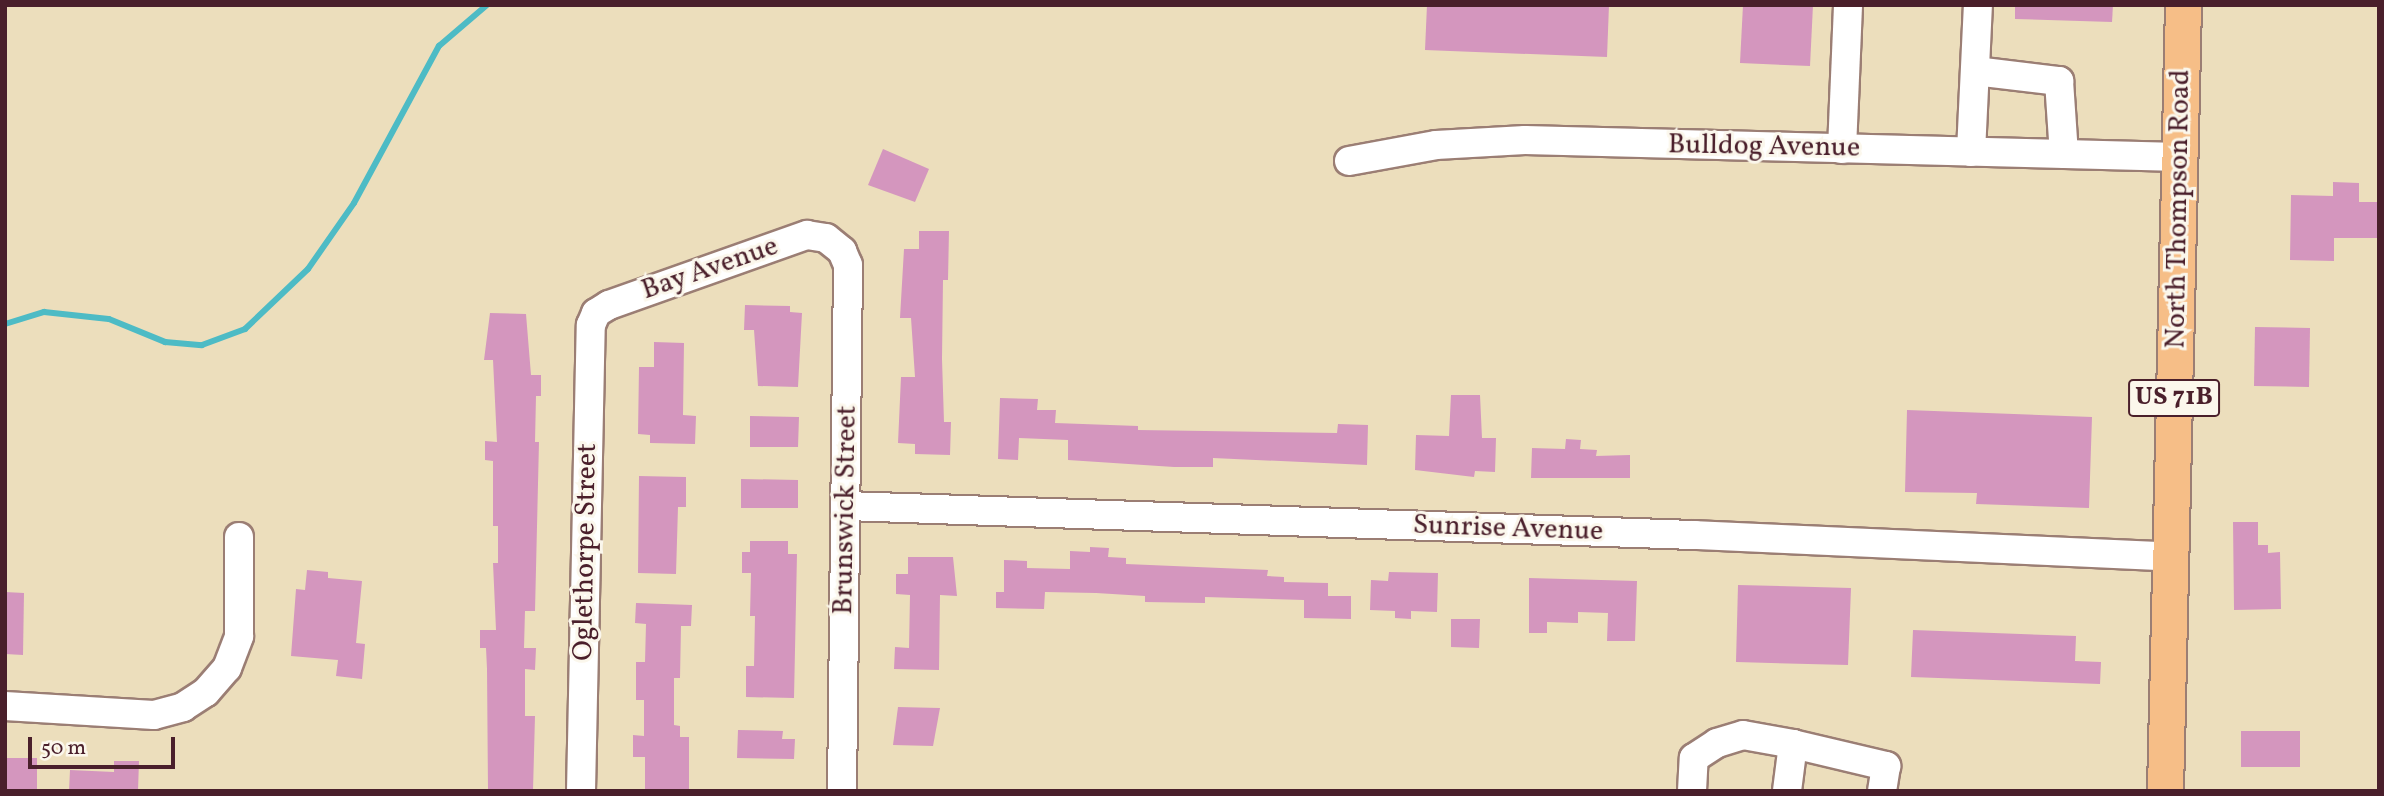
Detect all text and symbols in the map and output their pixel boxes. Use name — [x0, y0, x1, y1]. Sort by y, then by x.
street label: North Thompson Road — [2160, 69, 2198, 349]
street label: Bulldog Avenue — [1668, 129, 1860, 165]
street label: Bay Avenue — [637, 230, 783, 308]
road number: US 71B — [2127, 376, 2221, 420]
street label: Brunswick Street — [827, 405, 865, 615]
street label: Oglethorpe Street — [567, 443, 605, 661]
street label: Sunrise Avenue — [1412, 509, 1604, 549]
scale bar — [32, 722, 178, 766]
text: 50 m — [41, 734, 86, 763]

